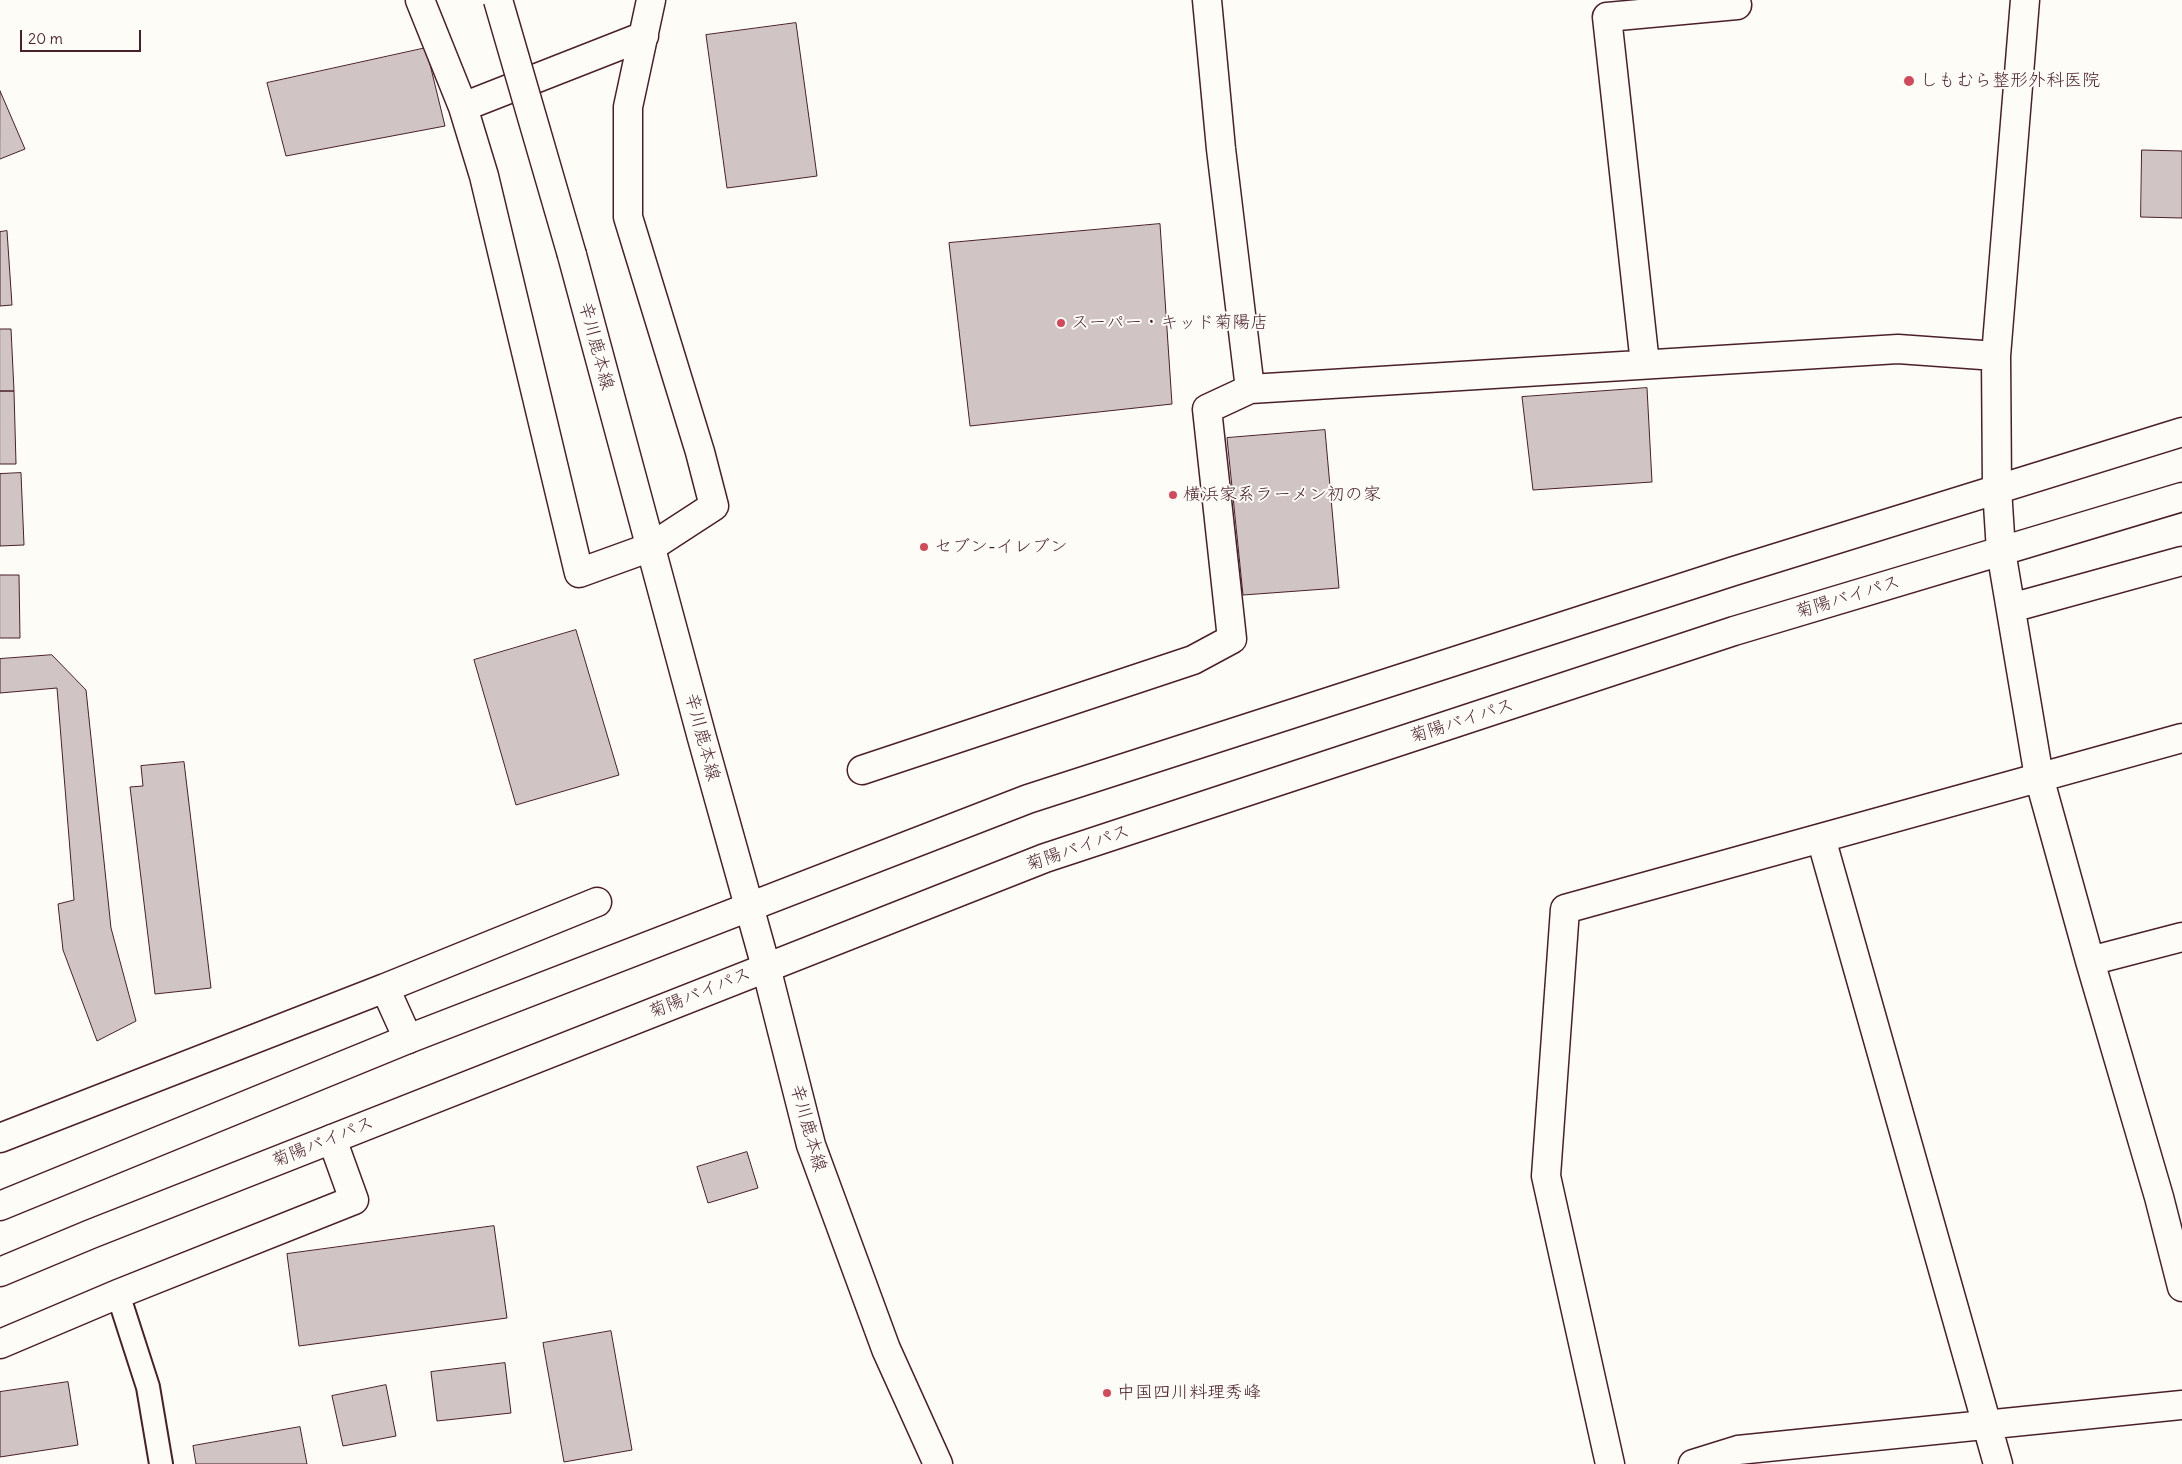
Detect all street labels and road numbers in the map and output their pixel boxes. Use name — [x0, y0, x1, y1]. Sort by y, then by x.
street label: 辛川鹿本線 — [574, 300, 618, 392]
street label: 菊陽バイパス — [1793, 571, 1903, 623]
street label: 辛川鹿本線 — [680, 691, 724, 783]
street label: 菊陽バイパス — [1407, 694, 1517, 748]
street label: 菊陽バイパス — [1023, 820, 1133, 876]
street label: 菊陽バイパス — [646, 963, 754, 1023]
street label: 辛川鹿本線 — [785, 1082, 831, 1174]
street label: 菊陽バイパス — [269, 1112, 377, 1172]

